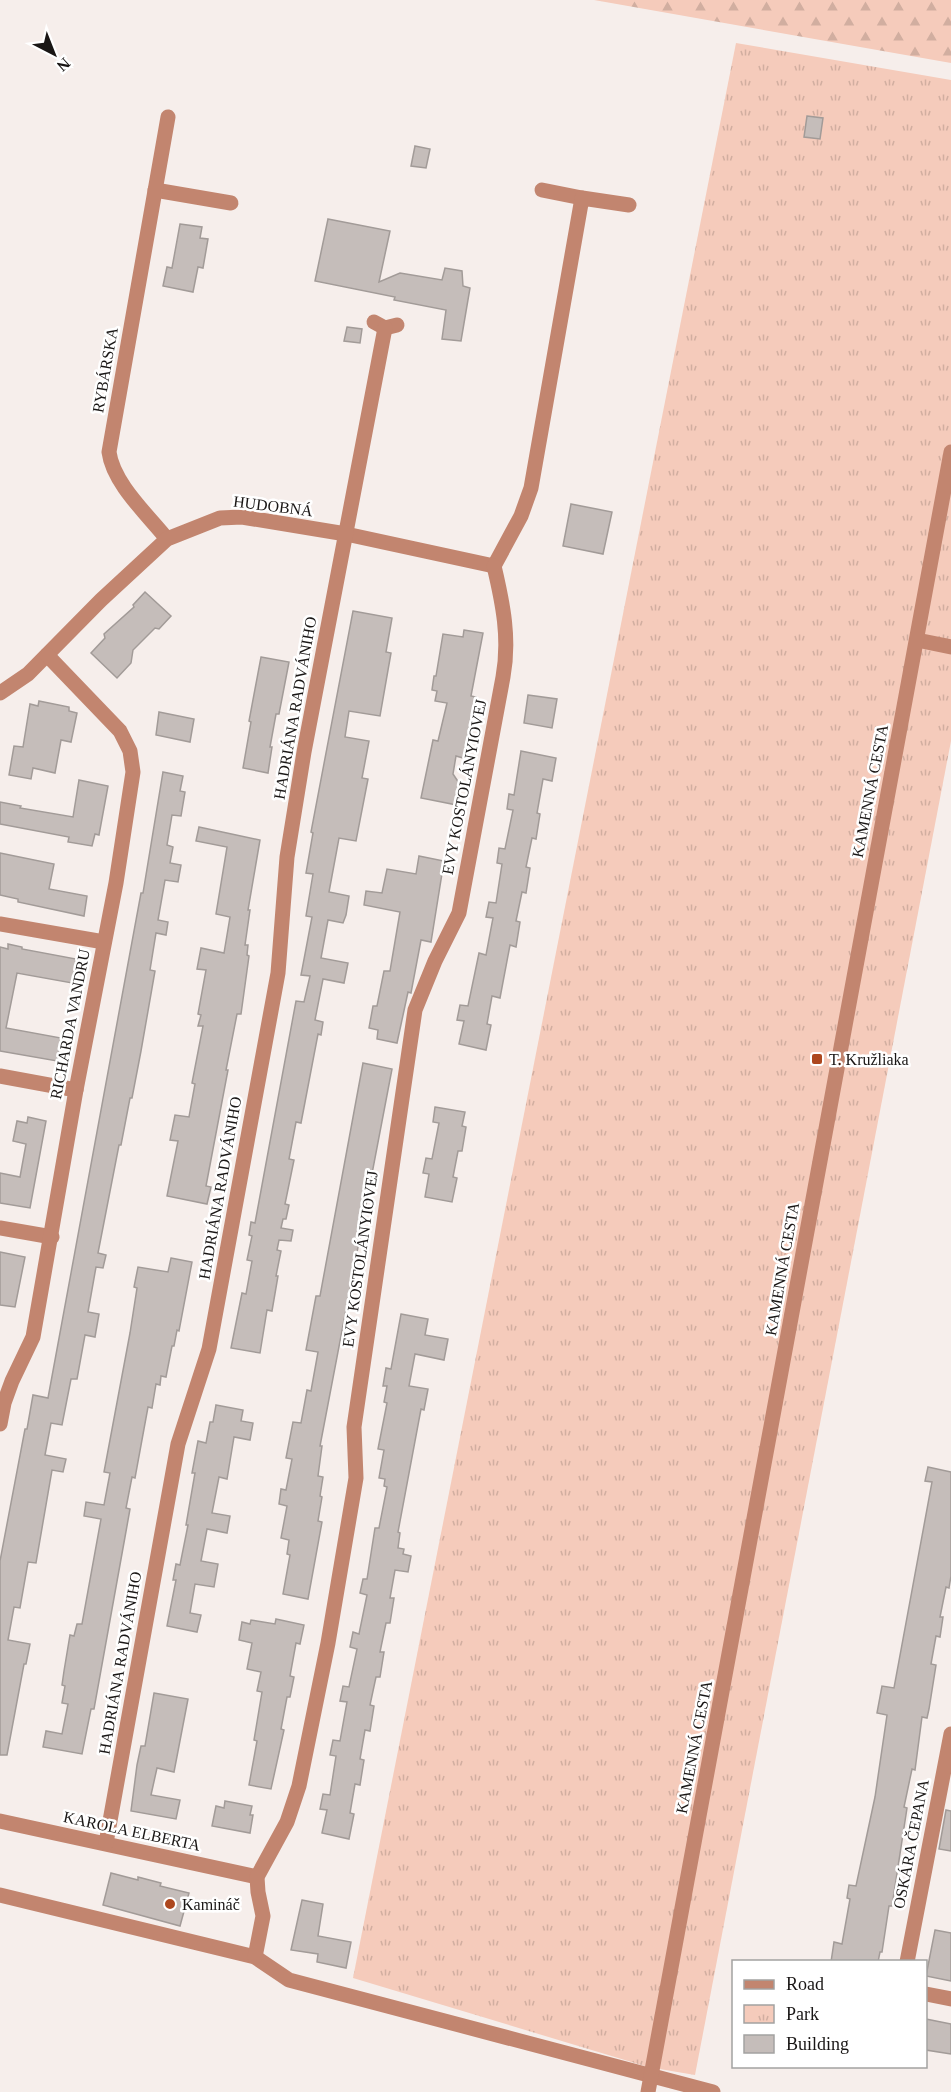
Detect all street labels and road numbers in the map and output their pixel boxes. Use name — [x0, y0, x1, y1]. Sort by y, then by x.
street label: RYBÁRSKA — [88, 325, 121, 414]
street label: HUDOBNÁ — [232, 492, 314, 519]
street label: HADRIÁNA RADVÁNIHO — [270, 615, 319, 801]
street label: EVY KOSTOLÁNYIOVEJ — [438, 698, 489, 876]
street label: KAMENNÁ CESTA — [848, 722, 891, 859]
street label: RICHARDA VANDRU — [47, 947, 93, 1101]
street label: HADRIÁNA RADVÁNIHO — [195, 1095, 244, 1281]
street label: EVY KOSTOLÁNYIOVEJ — [338, 1169, 381, 1348]
street label: KAMENNÁ CESTA — [761, 1200, 802, 1337]
street label: HADRIÁNA RADVÁNIHO — [95, 1570, 144, 1756]
street label: KAMENNÁ CESTA — [672, 1678, 715, 1815]
street label: OSKÁRA ČEPANA — [889, 1777, 932, 1910]
street label: KAROLA ELBERTA — [62, 1808, 202, 1854]

